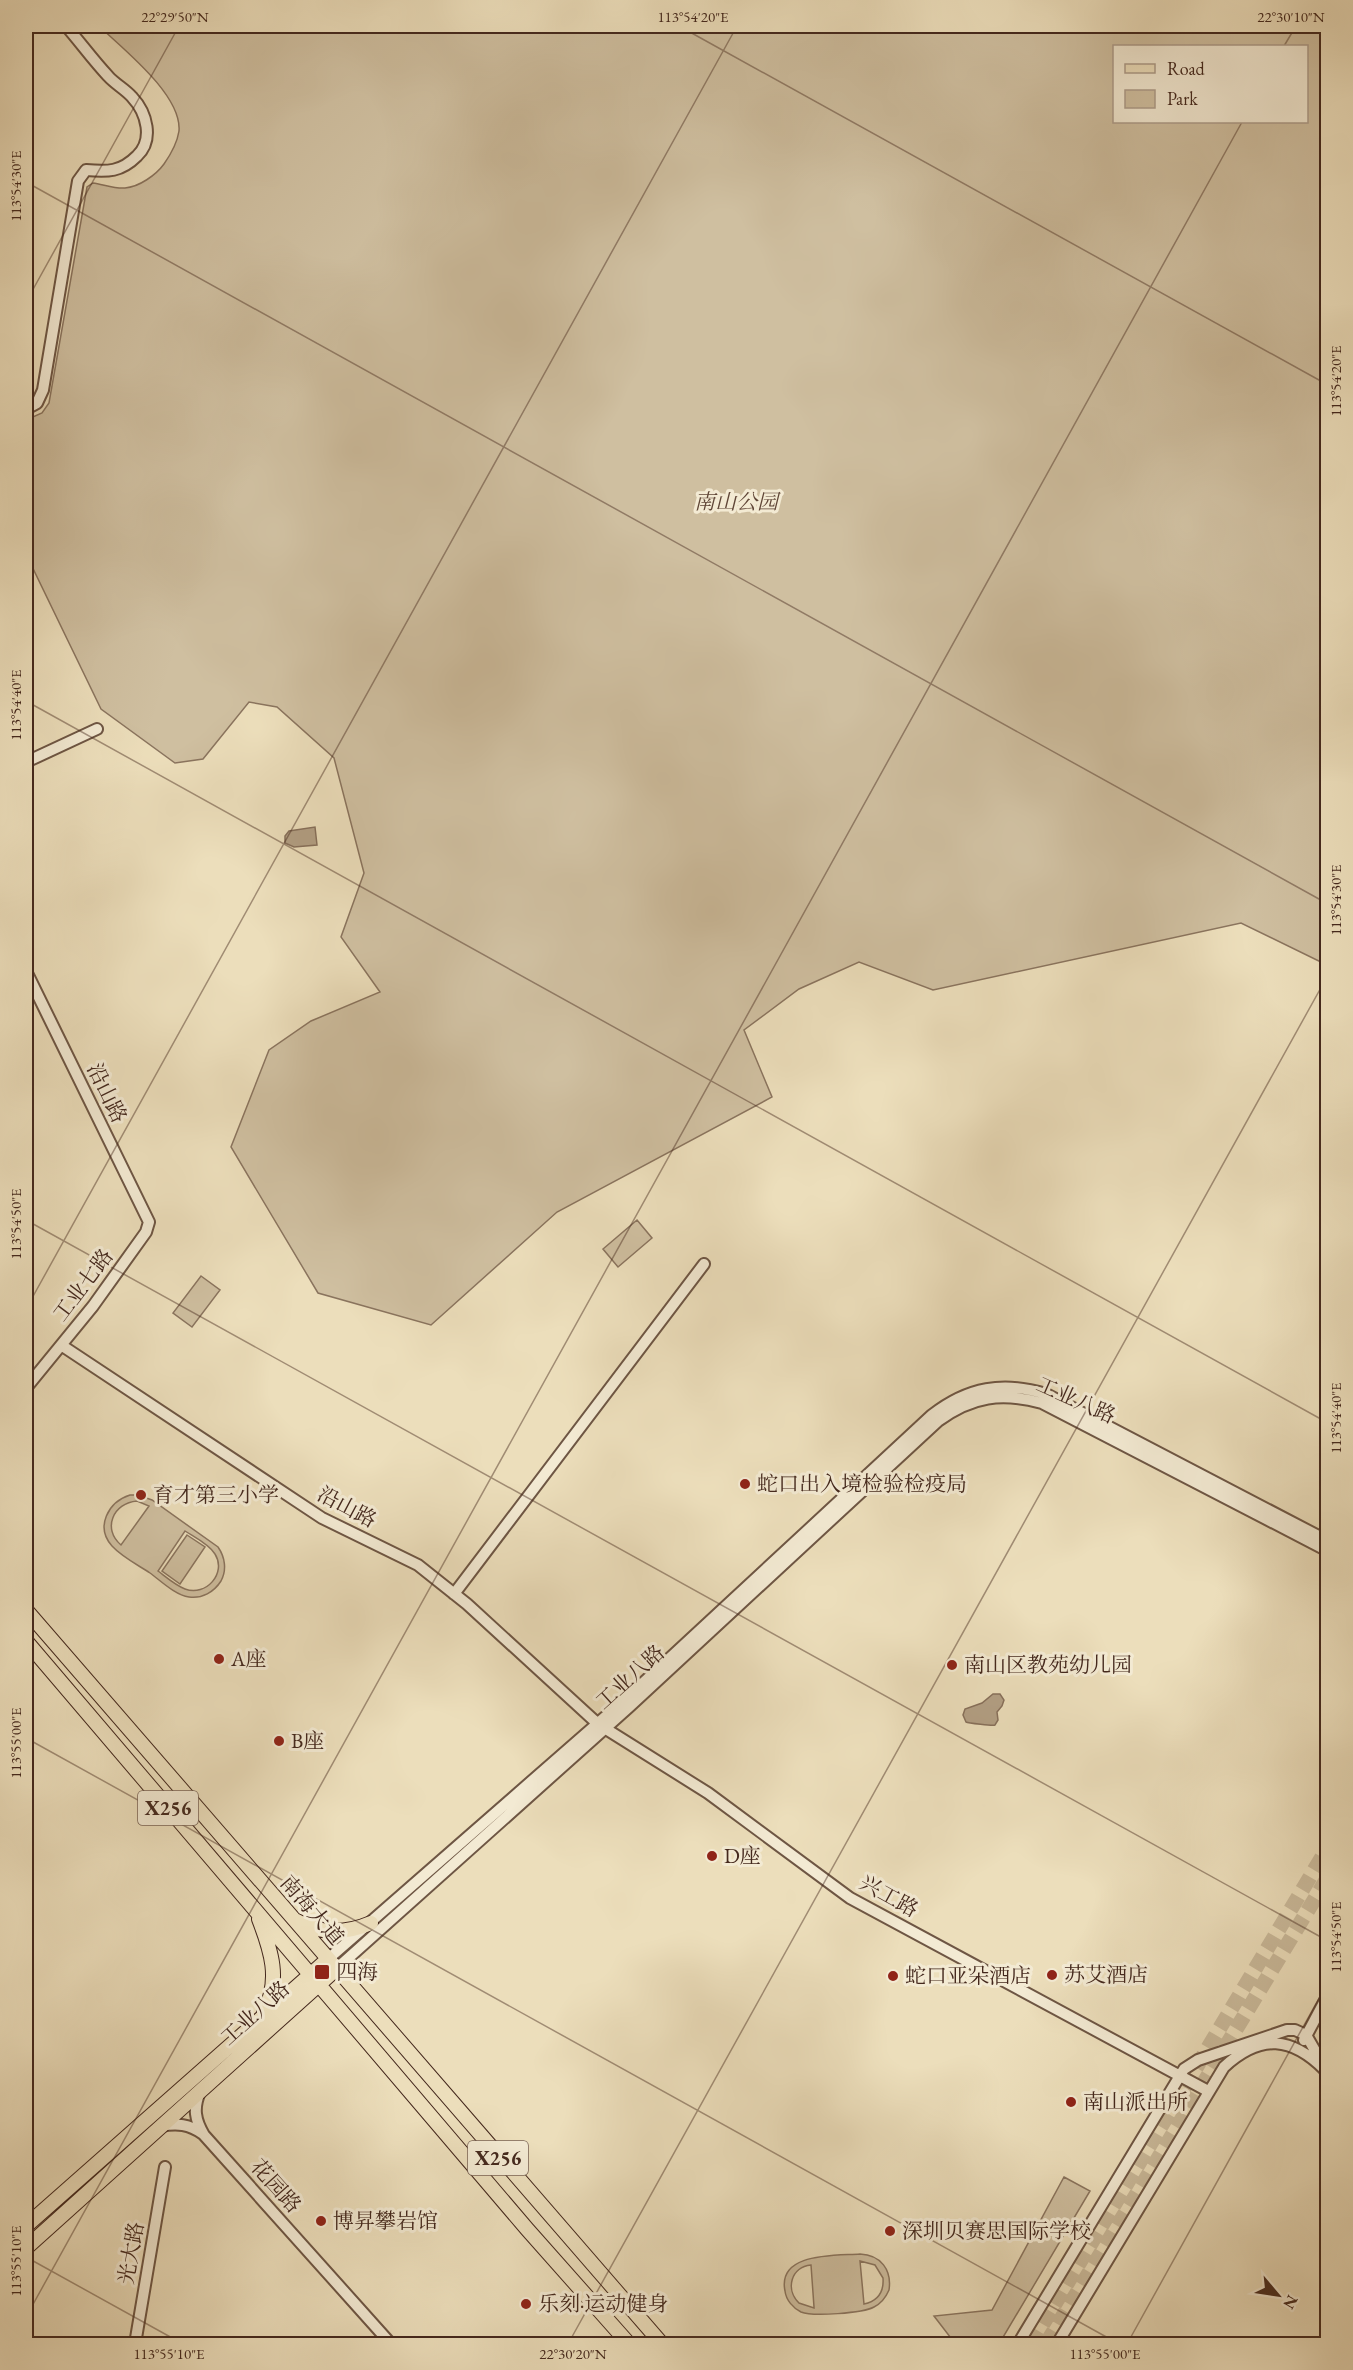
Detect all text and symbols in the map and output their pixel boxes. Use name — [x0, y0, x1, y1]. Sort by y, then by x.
text: 22°29'50"N — [141, 7, 209, 26]
text: 113°54'20"E — [657, 7, 729, 26]
text: 22°30'10"N — [1257, 7, 1325, 26]
legend — [1113, 45, 1308, 123]
text: Road — [1167, 57, 1206, 80]
text: Park — [1167, 87, 1198, 110]
text: 113°54'30"E — [6, 150, 25, 222]
text: 113°54'20"E — [1326, 345, 1345, 417]
park label: 南山公园 — [694, 488, 781, 515]
text: 113°54'40"E — [6, 669, 25, 741]
text: 113°54'30"E — [1326, 864, 1345, 936]
street label: 沿山路 — [82, 1059, 133, 1127]
text: 113°54'50"E — [6, 1188, 25, 1260]
street label: 工业七路 — [47, 1243, 119, 1326]
street label: 工业八路 — [1032, 1370, 1120, 1429]
text: 113°54'40"E — [1326, 1382, 1345, 1454]
place label: 蛇口出入境检验检疫局 — [757, 1470, 967, 1497]
marker: 蛇口出入境检验检疫局 — [738, 1477, 752, 1491]
street label: 沿山路 — [313, 1480, 381, 1533]
place label: 育才第三小学 — [153, 1481, 279, 1508]
marker: 育才第三小学 — [134, 1488, 148, 1502]
street label: 工业八路 — [589, 1638, 670, 1715]
place label: A座 — [230, 1645, 267, 1672]
place label: 南山区教苑幼儿园 — [964, 1651, 1132, 1678]
marker: A座 — [212, 1652, 226, 1666]
marker: 南山区教苑幼儿园 — [945, 1658, 959, 1672]
text: 113°55'00"E — [6, 1707, 25, 1779]
place label: B座 — [291, 1727, 324, 1754]
marker: B座 — [272, 1734, 286, 1748]
road number: X256 — [138, 1791, 198, 1825]
place label: D座 — [724, 1842, 761, 1869]
marker: D座 — [705, 1849, 719, 1863]
street label: 兴工路 — [855, 1868, 923, 1923]
street label: 南海大道 — [275, 1869, 350, 1950]
text: 113°54'50"E — [1326, 1901, 1345, 1973]
place label: 四海 — [336, 1958, 378, 1985]
place label: 苏艾酒店 — [1064, 1961, 1148, 1988]
place label: 蛇口亚朵酒店 — [905, 1962, 1031, 1989]
marker: 四海 — [313, 1963, 331, 1981]
marker: 苏艾酒店 — [1045, 1968, 1059, 1982]
marker: 蛇口亚朵酒店 — [886, 1969, 900, 1983]
street label: 工业八路 — [214, 1974, 295, 2051]
place label: 南山派出所 — [1083, 2088, 1188, 2115]
marker: 南山派出所 — [1064, 2095, 1078, 2109]
road number: X256 — [468, 2141, 528, 2175]
street label: 花园路 — [245, 2153, 307, 2218]
place label: 博昇攀岩馆 — [333, 2207, 438, 2234]
marker: 博昇攀岩馆 — [314, 2214, 328, 2228]
place label: 深圳贝赛思国际学校 — [902, 2217, 1091, 2244]
street label: 光大路 — [112, 2220, 149, 2286]
marker: 深圳贝赛思国际学校 — [883, 2224, 897, 2238]
text: 113°55'10"E — [6, 2225, 25, 2297]
north arrow — [1248, 2265, 1308, 2325]
place label: 乐刻·运动健身 — [538, 2290, 668, 2317]
text: N — [1278, 2291, 1303, 2313]
marker: 乐刻·运动健身 — [519, 2297, 533, 2311]
text: 113°55'10"E — [133, 2344, 205, 2363]
text: 22°30'20"N — [539, 2344, 607, 2363]
text: 113°55'00"E — [1069, 2344, 1141, 2363]

